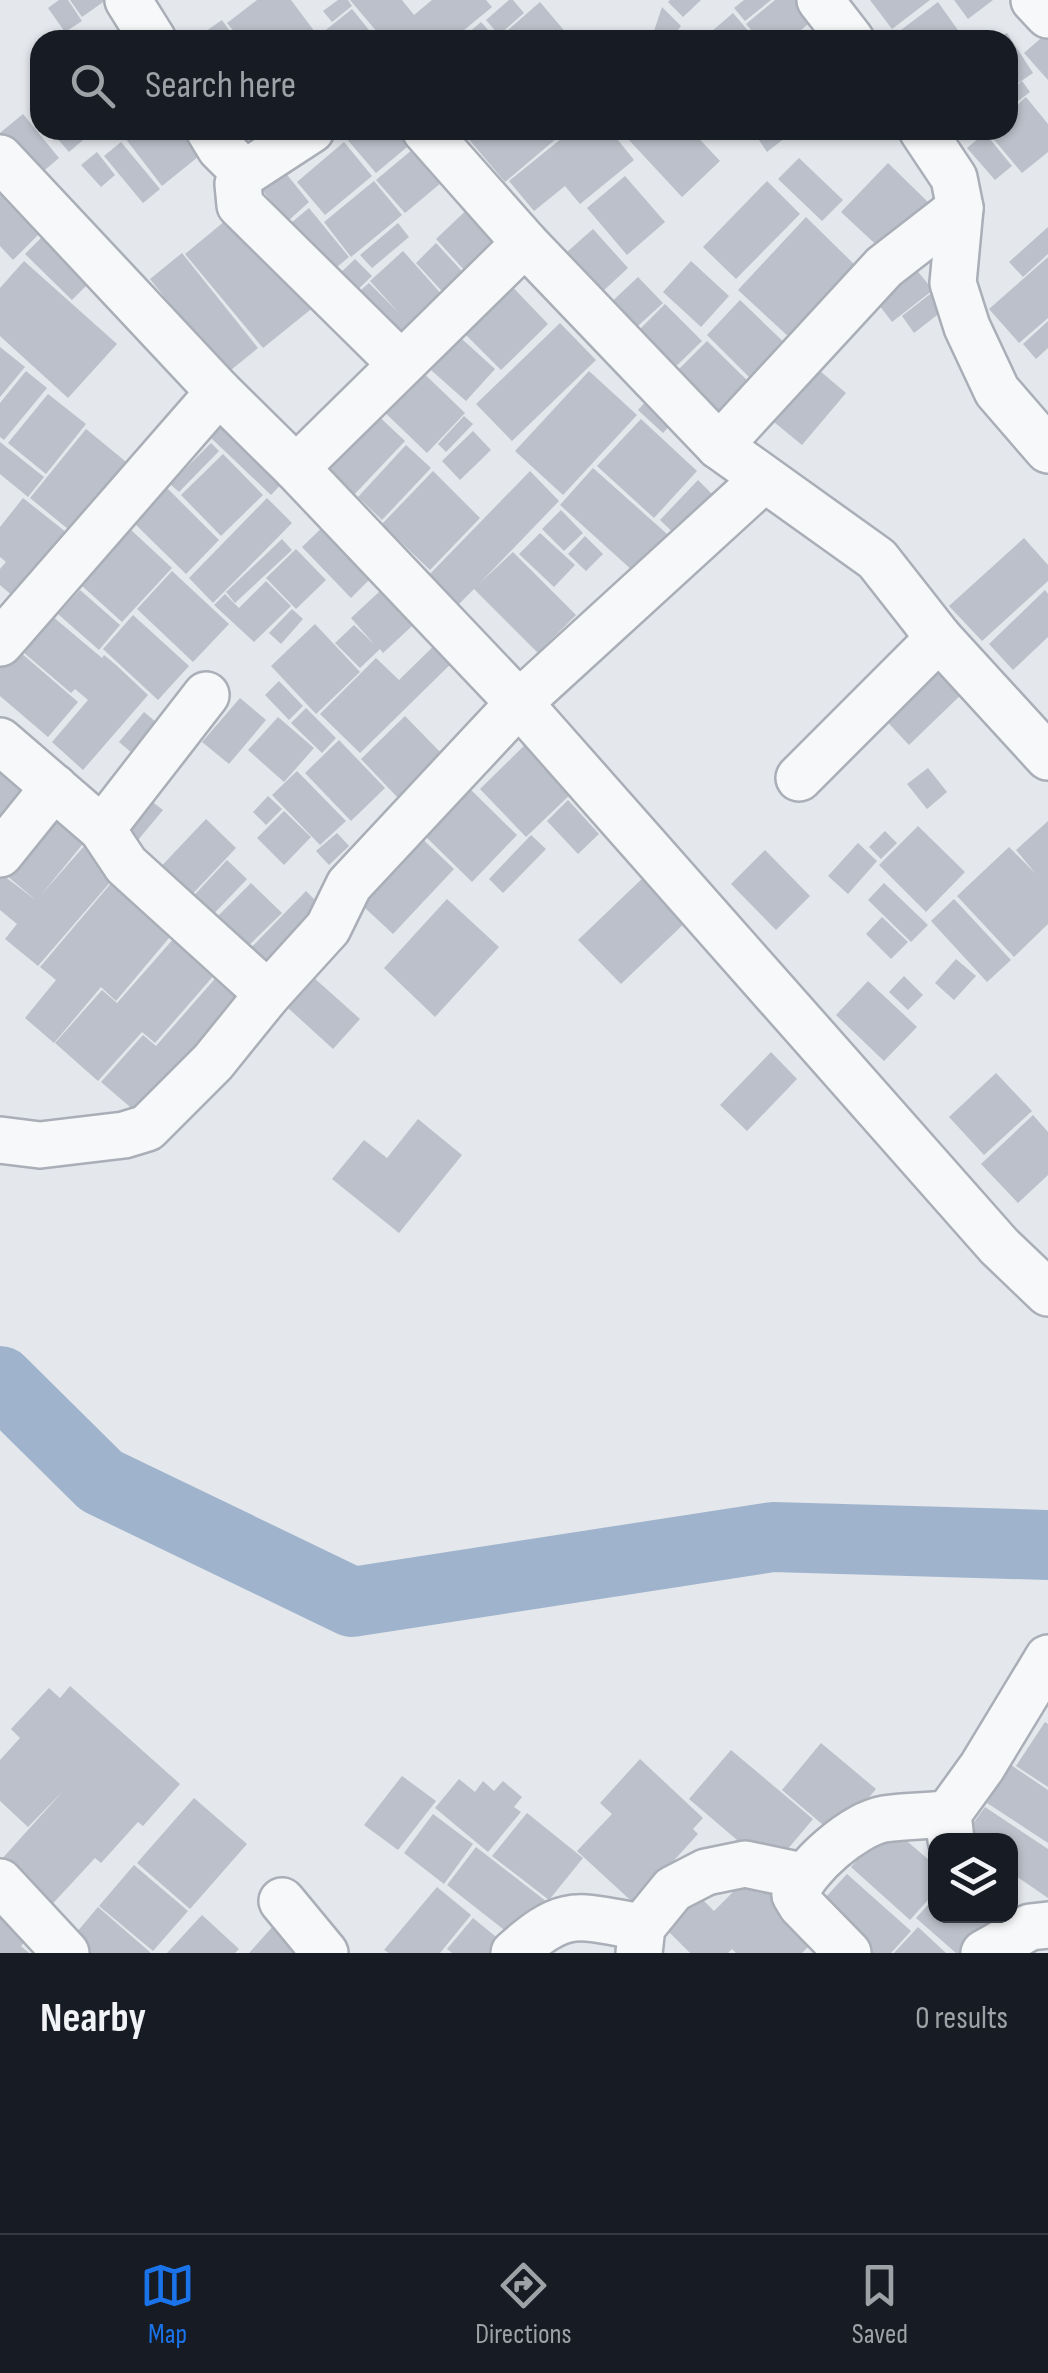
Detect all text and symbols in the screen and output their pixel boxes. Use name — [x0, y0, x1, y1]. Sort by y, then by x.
search box — [30, 30, 1018, 140]
icon: search — [65, 58, 120, 113]
text: Search here — [145, 63, 296, 108]
map controls — [928, 1833, 1018, 1923]
button: layers — [928, 1833, 1018, 1923]
text: Nearby — [40, 1993, 146, 2044]
text: 0 results — [915, 1999, 1008, 2038]
tab: Map — [140, 2258, 195, 2351]
tab: Directions — [475, 2258, 572, 2351]
tab: Saved — [852, 2258, 908, 2351]

